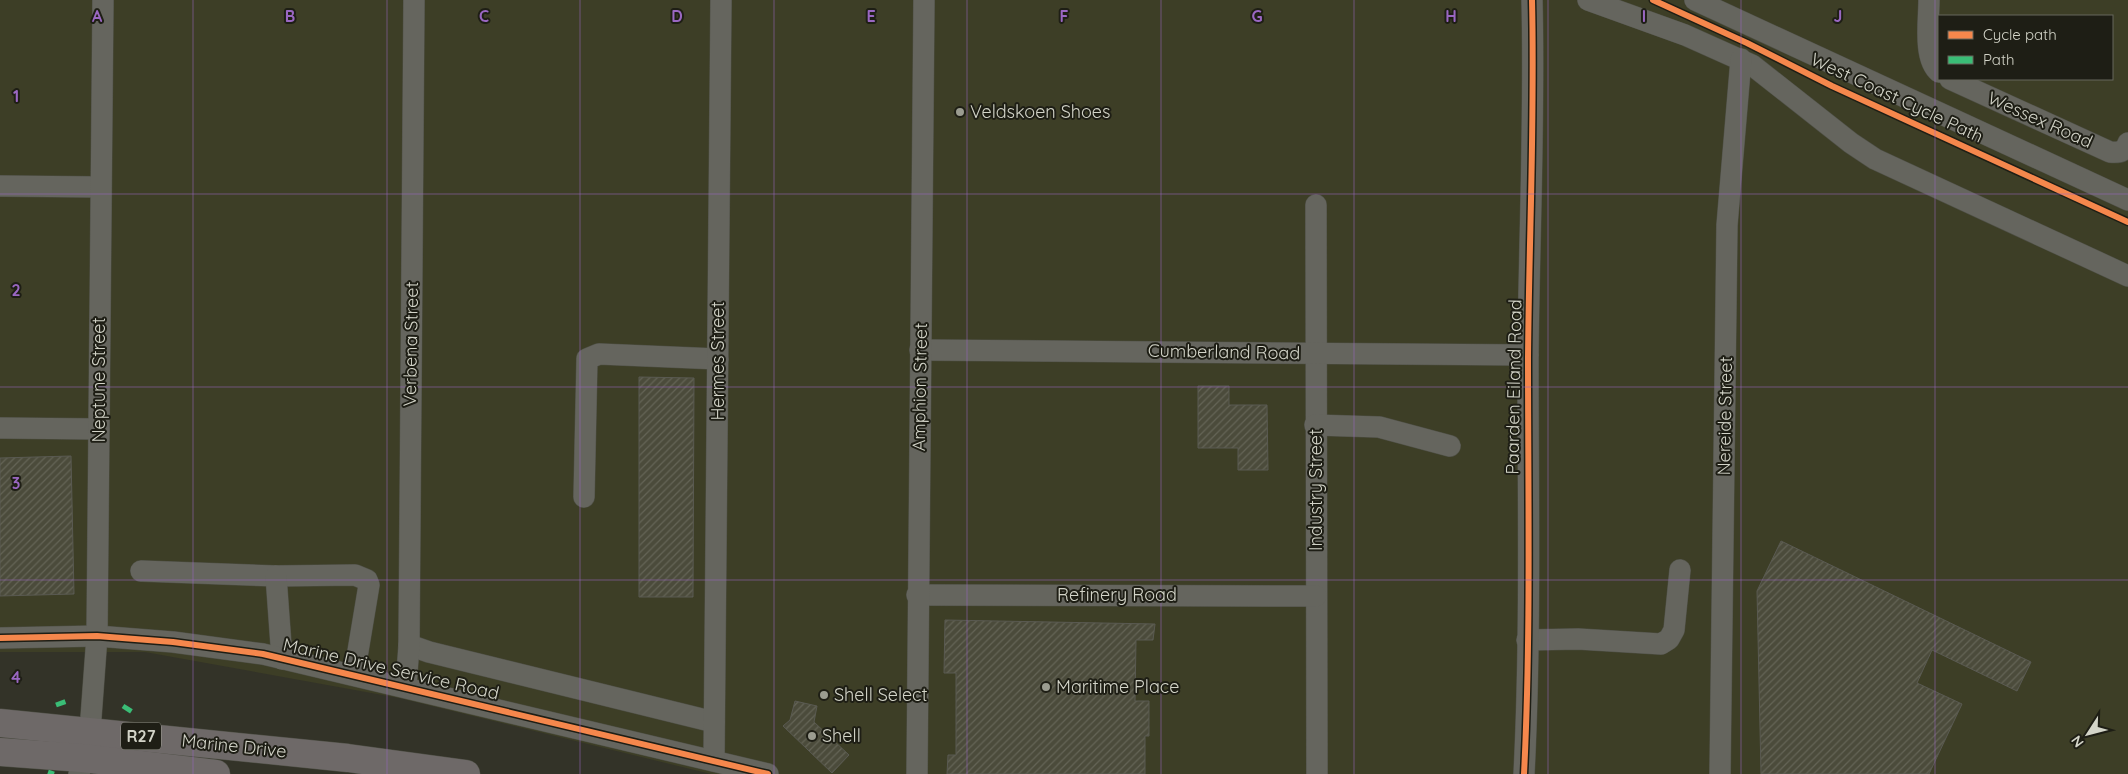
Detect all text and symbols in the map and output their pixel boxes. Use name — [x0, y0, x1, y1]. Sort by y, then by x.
text: A — [92, 6, 103, 26]
text: B — [285, 6, 295, 26]
text: C — [479, 6, 489, 26]
text: D — [671, 6, 683, 26]
text: E — [866, 6, 876, 26]
text: F — [1060, 6, 1069, 26]
text: G — [1251, 6, 1263, 26]
text: H — [1445, 6, 1457, 26]
text: I — [1642, 6, 1646, 26]
text: J — [1834, 6, 1842, 26]
legend — [1938, 15, 2113, 80]
text: Cycle path — [1983, 25, 2057, 44]
street label: West Coast Cycle Path — [1807, 47, 1987, 148]
text: Path — [1983, 50, 2015, 69]
text: 1 — [13, 86, 19, 106]
street label: Wessex Road — [1984, 86, 2096, 153]
place label: Veldskoen Shoes — [970, 100, 1110, 123]
marker: Veldskoen Shoes — [954, 106, 966, 118]
text: 2 — [11, 280, 21, 300]
street label: Verbena Street — [398, 281, 423, 407]
street label: Paarden Eiland Road — [1500, 299, 1527, 475]
street label: Hermes Street — [706, 301, 729, 421]
street label: Neptune Street — [87, 317, 110, 443]
street label: Amphion Street — [907, 323, 932, 451]
street label: Cumberland Road — [1148, 339, 1300, 364]
street label: Nereide Street — [1712, 356, 1737, 476]
street label: Industry Street — [1304, 429, 1327, 551]
text: 3 — [12, 473, 20, 493]
street label: Refinery Road — [1057, 583, 1177, 606]
street label: Marine Drive Service Road — [281, 632, 501, 705]
text: 4 — [11, 667, 21, 687]
place label: Maritime Place — [1056, 675, 1179, 698]
marker: Maritime Place — [1040, 681, 1052, 693]
place label: Shell Select — [834, 683, 928, 706]
marker: Shell Select — [818, 689, 830, 701]
north arrow — [2063, 709, 2113, 759]
road number: R27 — [121, 722, 161, 749]
place label: Shell — [822, 724, 861, 747]
street label: Marine Drive — [180, 729, 288, 762]
marker: Shell — [806, 730, 818, 742]
text: N — [2067, 732, 2088, 751]

